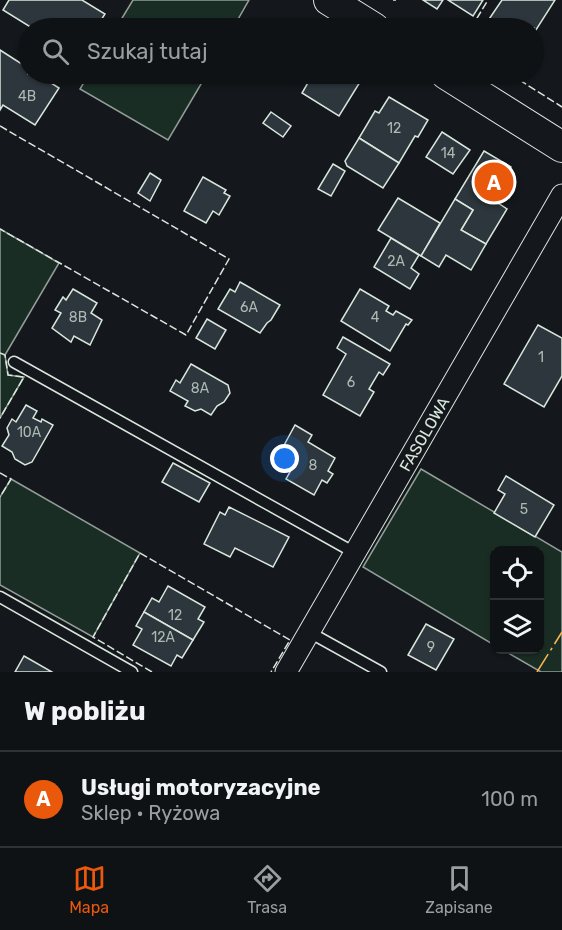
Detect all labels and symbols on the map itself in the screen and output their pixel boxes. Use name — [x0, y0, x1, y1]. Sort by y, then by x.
house number: 4B — [18, 88, 36, 105]
house number: 12 — [387, 120, 401, 137]
house number: 14 — [441, 145, 456, 162]
pin: A — [474, 160, 514, 204]
house number: 2A — [387, 253, 405, 270]
house number: 6A — [240, 299, 259, 316]
house number: 8B — [69, 309, 87, 326]
house number: 4 — [371, 309, 380, 326]
house number: 1 — [538, 349, 544, 366]
house number: 6 — [347, 374, 355, 391]
house number: 8A — [191, 380, 210, 397]
street label: FASOLOWA — [396, 393, 453, 475]
house number: 10A — [17, 424, 42, 441]
your location — [270, 444, 299, 473]
house number: 8 — [309, 457, 318, 474]
house number: 5 — [520, 501, 528, 518]
house number: 12 — [168, 607, 182, 624]
house number: 12A — [151, 629, 175, 646]
house number: 9 — [427, 639, 435, 656]

